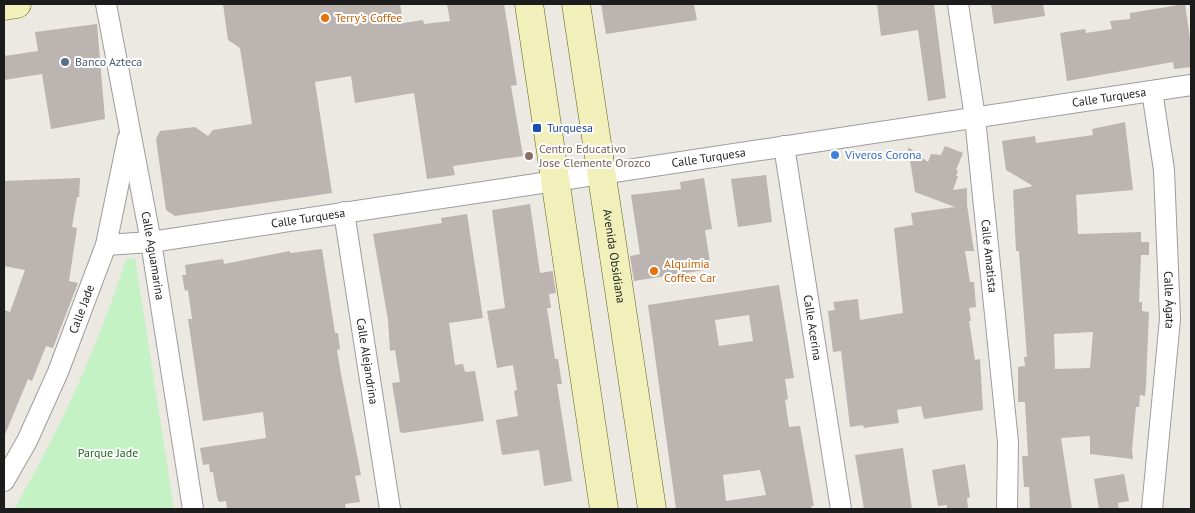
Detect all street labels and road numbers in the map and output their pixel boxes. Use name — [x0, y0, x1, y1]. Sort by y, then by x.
street label: Calle Turquesa — [1071, 84, 1147, 110]
street label: Calle Turquesa — [671, 144, 747, 170]
street label: Calle Turquesa — [270, 205, 346, 231]
street label: Avenida Obsidiana — [600, 208, 629, 304]
street label: Calle Aguamarina — [138, 210, 168, 301]
street label: Calle Amatista — [978, 219, 1001, 293]
street label: Calle Ágata — [1161, 271, 1178, 330]
street label: Calle Jade — [65, 282, 97, 335]
street label: Calle Acerina — [800, 294, 826, 362]
street label: Calle Alejandrina — [354, 317, 382, 405]

